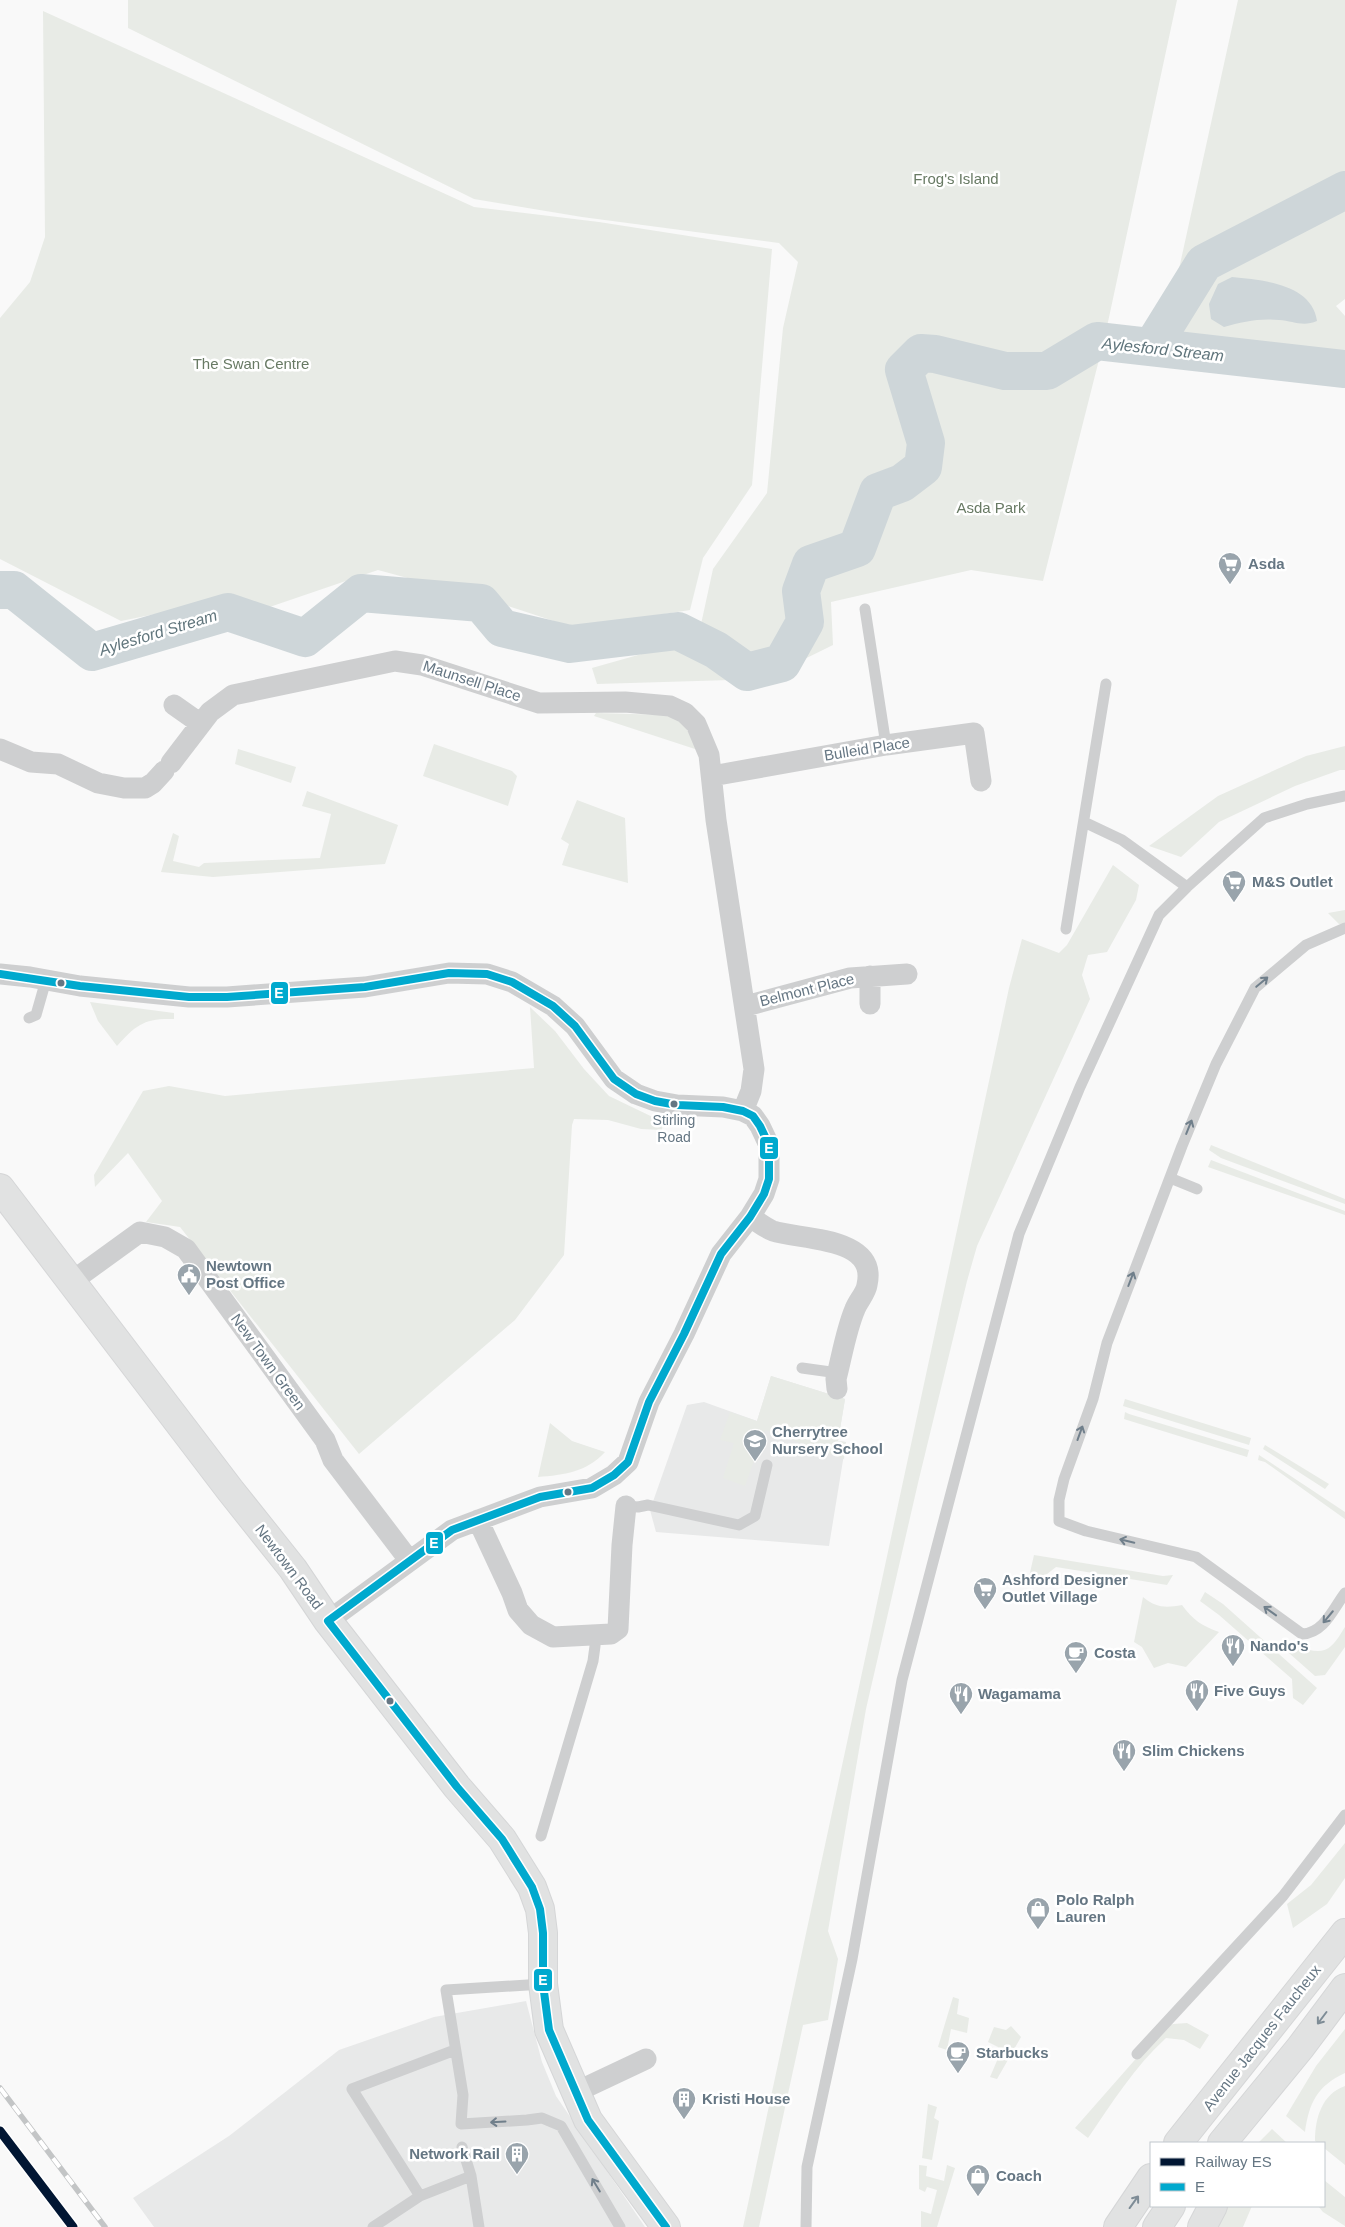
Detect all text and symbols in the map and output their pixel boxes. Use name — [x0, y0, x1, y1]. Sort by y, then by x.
park label: Frog's Island — [913, 170, 999, 187]
water label: Aylesford Stream — [1100, 335, 1225, 364]
park label: The Swan Centre — [193, 355, 309, 372]
park label: Asda Park — [956, 499, 1026, 516]
supermarket icon: Asda — [1217, 551, 1243, 585]
place label: Asda — [1248, 555, 1285, 572]
water label: Aylesford Stream — [96, 606, 219, 659]
street label: Maunsell Place — [421, 657, 523, 704]
street label: Bulleid Place — [823, 733, 911, 764]
supermarket icon: M&S Outlet — [1221, 869, 1247, 903]
place label: M&S Outlet — [1252, 873, 1333, 890]
street label: Belmont Place — [758, 970, 856, 1009]
one-way arrow — [1255, 977, 1268, 988]
unlabelled marker — [56, 978, 66, 988]
line badge: E — [270, 981, 289, 1005]
text: E — [274, 985, 284, 1001]
marker: Stirling Road — [669, 1099, 679, 1109]
place label: Stirling Road — [653, 1112, 695, 1145]
one-way arrow — [1185, 1120, 1194, 1135]
line badge: E — [759, 1136, 779, 1160]
text: E — [764, 1140, 774, 1156]
place label: Newtown Post Office — [206, 1257, 285, 1291]
public building icon: Newtown Post Office — [176, 1262, 202, 1296]
one-way arrow — [1127, 1271, 1136, 1287]
street label: New Town Green — [228, 1310, 309, 1413]
place label: Cherrytree Nursery School — [772, 1423, 883, 1457]
one-way arrow — [1076, 1425, 1086, 1441]
school or university icon: Cherrytree Nursery School — [742, 1428, 768, 1462]
unlabelled marker — [563, 1487, 573, 1497]
street label: Newtown Road — [252, 1521, 327, 1612]
line badge: E — [425, 1531, 444, 1555]
text: E — [429, 1535, 439, 1551]
one-way arrow — [1120, 1536, 1136, 1545]
place label: Ashford Designer Outlet Village — [1002, 1571, 1128, 1605]
supermarket icon: Ashford Designer Outlet Village — [972, 1576, 998, 1610]
one-way arrow — [1263, 1606, 1277, 1616]
one-way arrow — [1322, 1611, 1333, 1624]
restaurant icon: Nando's — [1220, 1633, 1246, 1667]
place label: Nando's — [1250, 1637, 1309, 1654]
cafe icon: Costa — [1063, 1640, 1089, 1674]
place label: Costa — [1094, 1644, 1136, 1661]
restaurant icon: Five Guys — [1184, 1678, 1210, 1712]
restaurant icon: Wagamama — [948, 1681, 974, 1715]
place label: Five Guys — [1214, 1682, 1286, 1699]
place label: Wagamama — [978, 1685, 1061, 1702]
unlabelled marker — [385, 1696, 395, 1706]
restaurant icon: Slim Chickens — [1111, 1738, 1137, 1772]
place label: Slim Chickens — [1142, 1742, 1245, 1759]
place label: Polo Ralph Lauren — [1056, 1891, 1134, 1925]
shop icon: Polo Ralph Lauren — [1025, 1896, 1051, 1930]
street label: Avenue Jacques Faucheux — [1199, 1961, 1324, 2114]
line badge: E — [533, 1968, 553, 1992]
text: E — [538, 1972, 548, 1988]
one-way arrow — [1317, 2011, 1328, 2024]
cafe icon: Starbucks — [945, 2040, 971, 2074]
place label: Starbucks — [976, 2044, 1049, 2061]
building icon: Kristi House — [671, 2086, 697, 2120]
place label: Kristi House — [702, 2090, 790, 2107]
one-way arrow — [491, 2117, 507, 2126]
building icon: Network Rail — [504, 2141, 530, 2175]
legend — [1150, 2142, 1325, 2207]
place label: Network Rail — [409, 2145, 500, 2162]
text: Railway ES — [1195, 2153, 1272, 2170]
shop icon: Coach — [965, 2163, 991, 2197]
place label: Coach — [996, 2167, 1042, 2184]
one-way arrow — [591, 2178, 601, 2192]
text: E — [1195, 2178, 1205, 2195]
one-way arrow — [1128, 2196, 1139, 2209]

